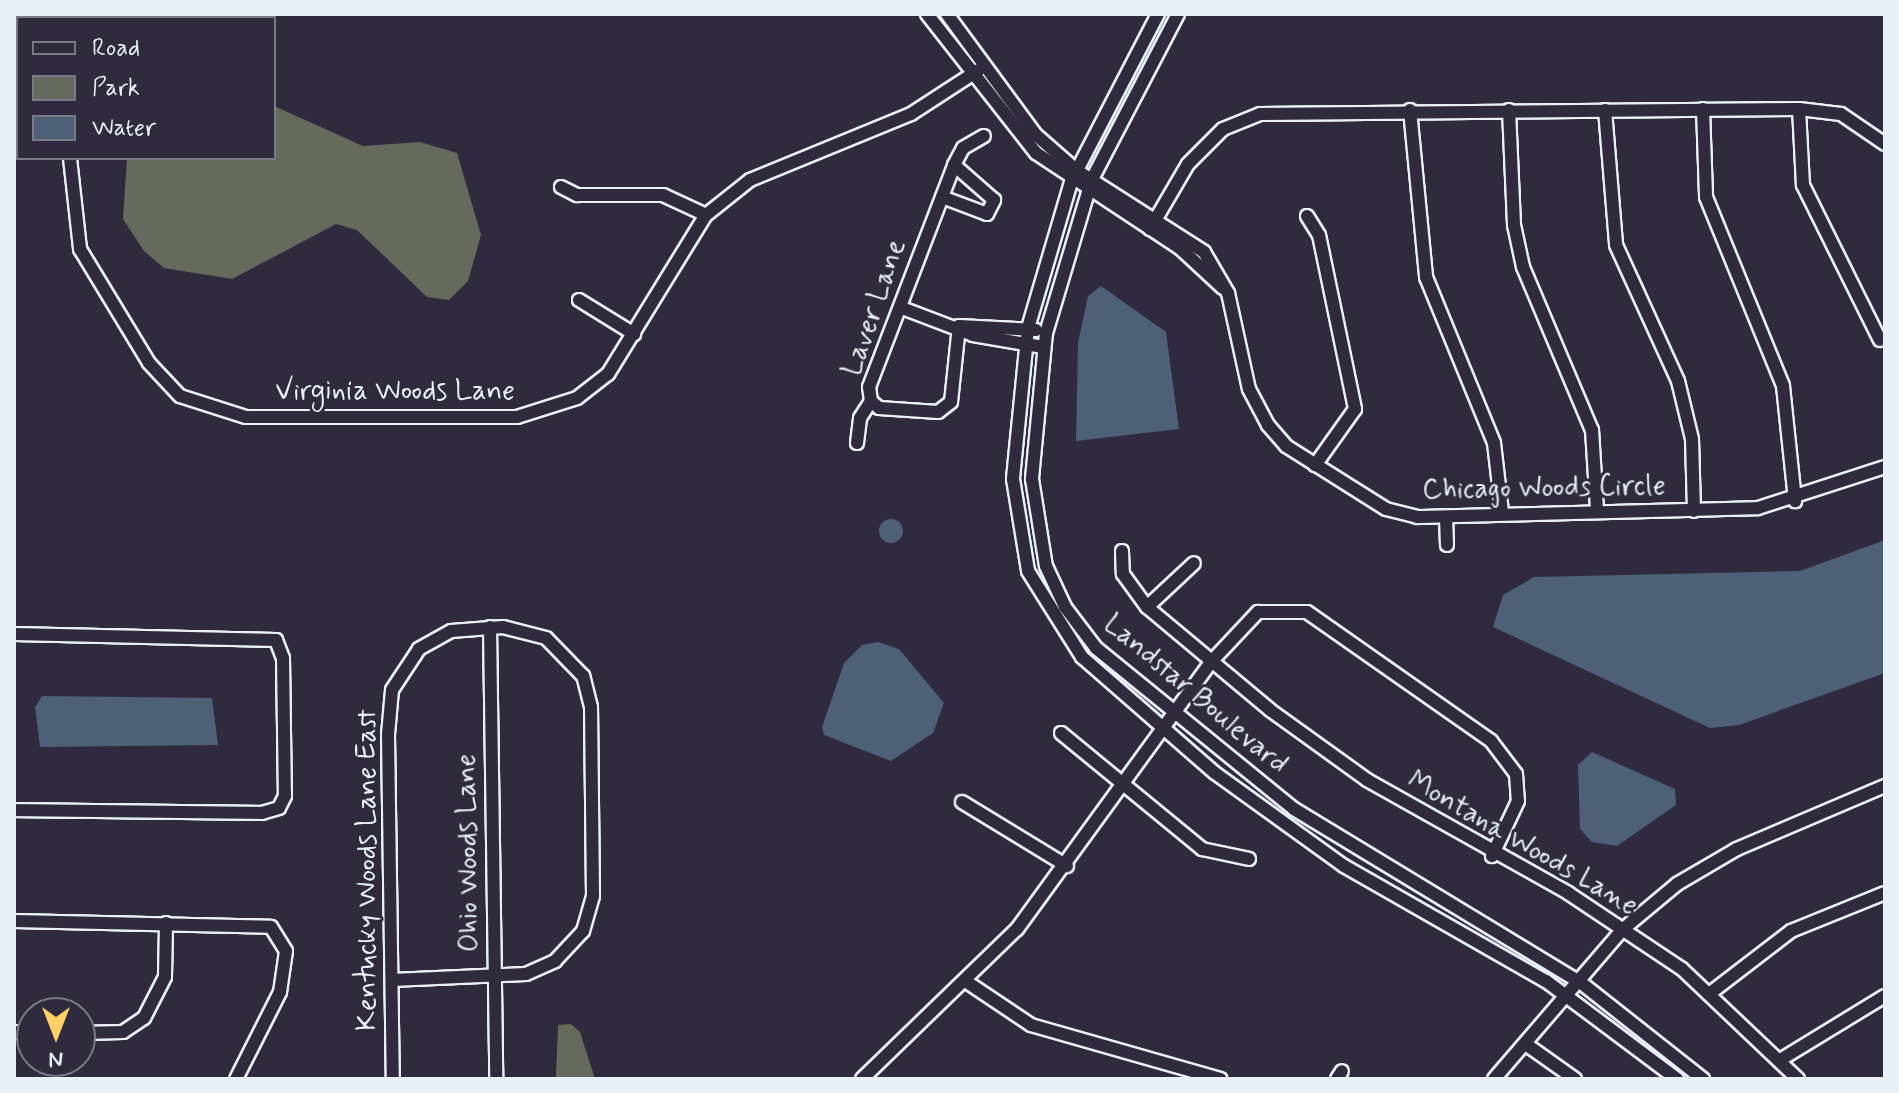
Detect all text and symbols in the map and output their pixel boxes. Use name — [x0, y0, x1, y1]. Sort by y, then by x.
legend — [16, 16, 276, 160]
text: Road — [92, 33, 140, 64]
text: Park — [92, 73, 140, 104]
text: Water — [92, 113, 156, 144]
street label: Laver Lane — [837, 237, 913, 379]
street label: Virginia Woods Lane — [275, 375, 515, 409]
street label: Chicago Woods Circle — [1421, 470, 1667, 508]
street label: Landstar Boulevard — [1098, 610, 1292, 780]
street label: Kentucky Woods Lane East — [351, 709, 385, 1031]
street label: Ohio Woods Lane — [450, 754, 488, 952]
street label: Montana Woods Lane — [1402, 765, 1642, 923]
north arrow — [16, 997, 96, 1077]
text: N — [49, 1045, 63, 1073]

